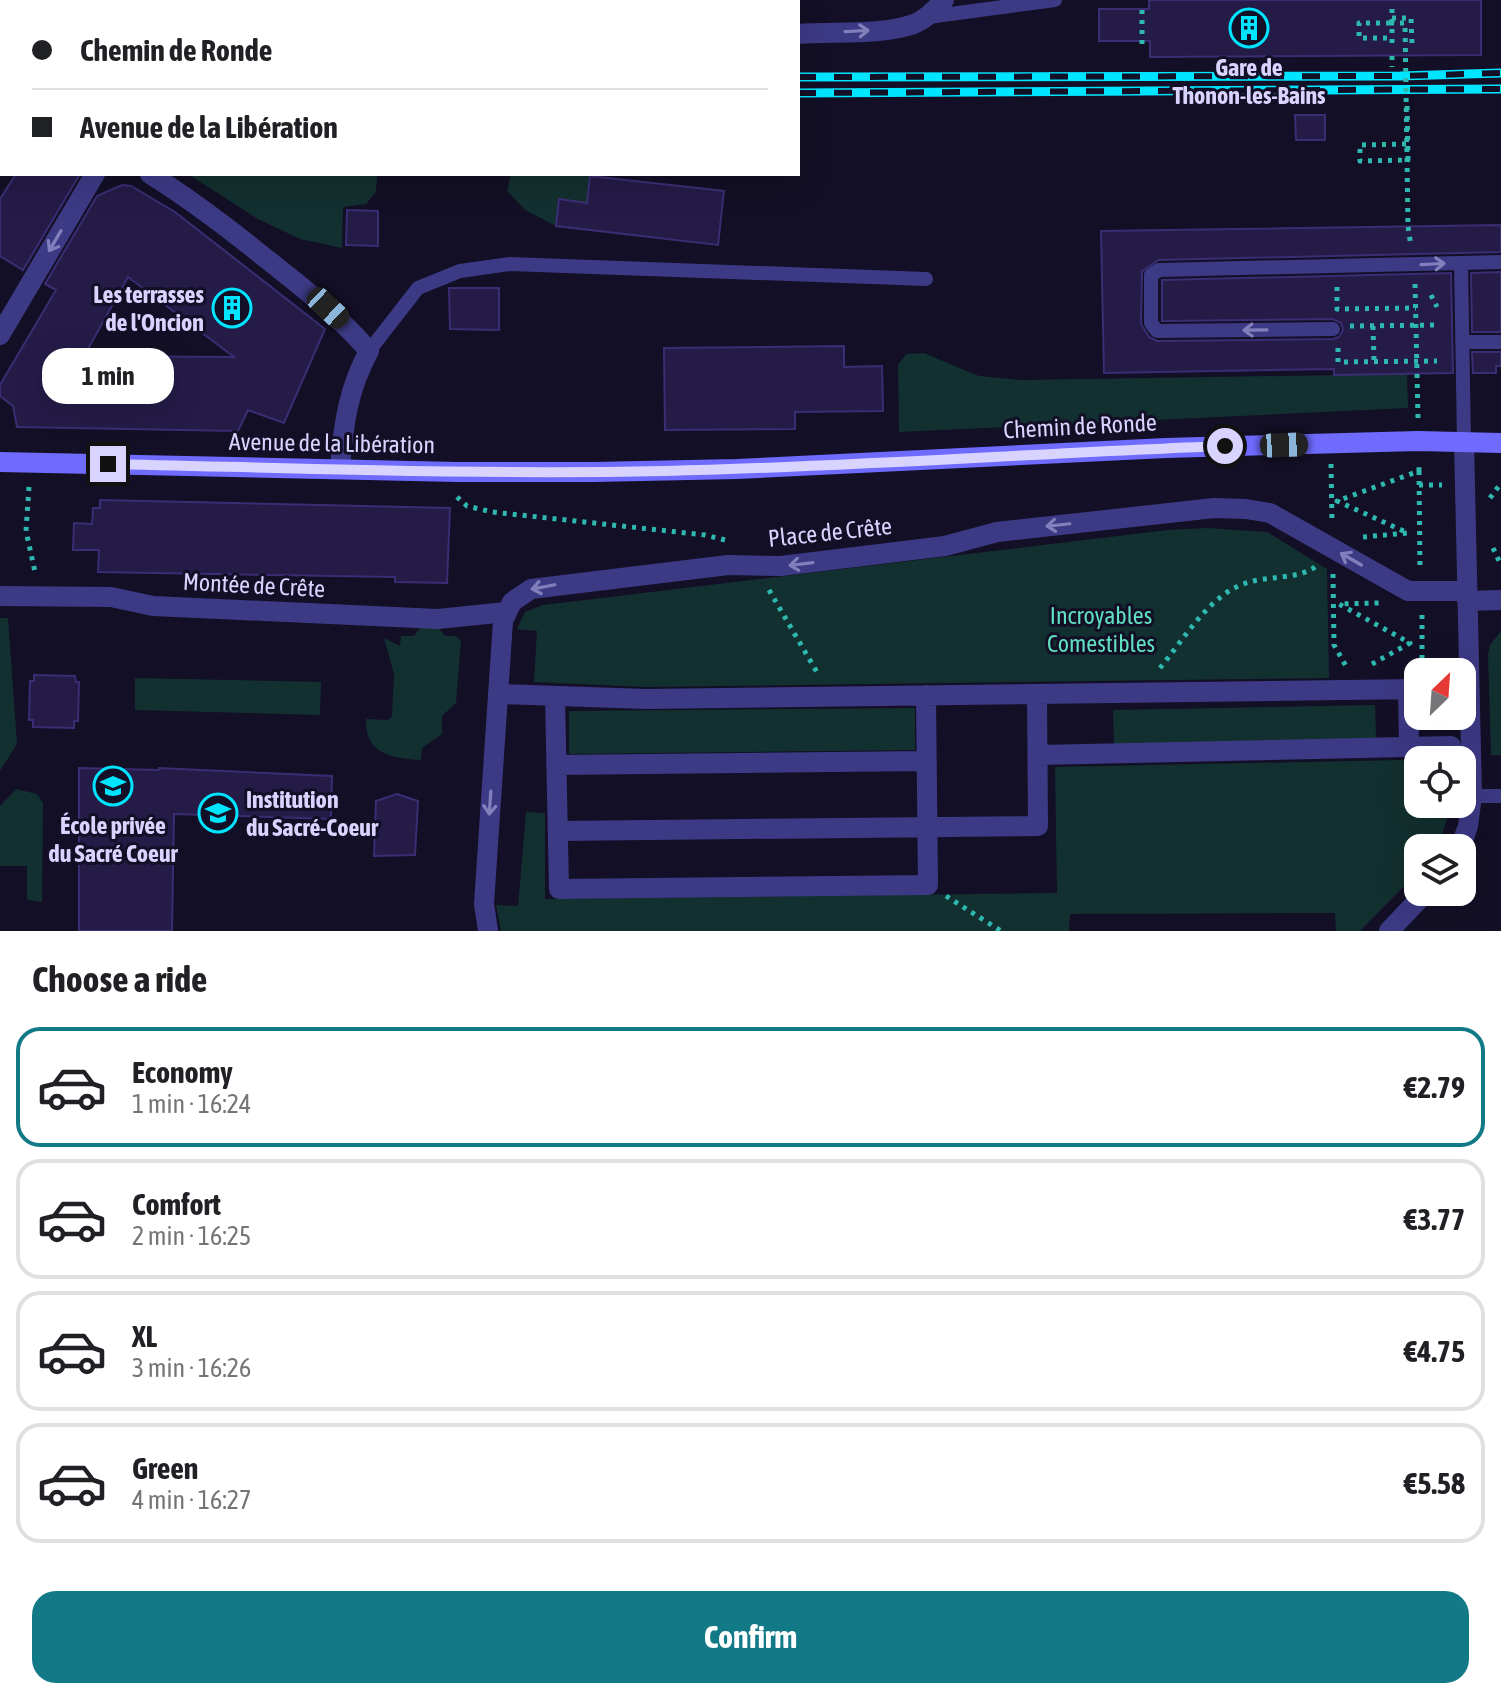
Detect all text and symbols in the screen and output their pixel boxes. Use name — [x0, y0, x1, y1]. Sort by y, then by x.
building icon: Gare de Thonon-les-Bains — [1228, 7, 1270, 49]
one-way arrow — [843, 23, 870, 38]
text: Chemin de Ronde — [80, 33, 272, 67]
place label: Gare de Thonon-les-Bains — [1172, 54, 1326, 109]
text: Avenue de la Libération — [80, 110, 338, 144]
one-way arrow — [47, 229, 63, 252]
one-way arrow — [1419, 256, 1446, 271]
place label: Les terrasses de l'Oncion — [93, 281, 205, 336]
car — [302, 283, 354, 333]
building icon: Les terrasses de l'Oncion — [211, 287, 253, 329]
one-way arrow — [1242, 322, 1269, 338]
callout: 1 min — [42, 348, 174, 404]
text: 1 min — [81, 361, 135, 391]
street label: Chemin de Ronde — [1002, 408, 1158, 444]
street label: Avenue de la Libération — [229, 428, 435, 458]
route start — [1207, 428, 1243, 464]
car — [1260, 432, 1308, 458]
route end — [90, 446, 126, 482]
street label: Place de Crête — [767, 512, 893, 552]
one-way arrow — [1045, 517, 1072, 532]
one-way arrow — [1340, 551, 1363, 567]
one-way arrow — [788, 556, 815, 571]
street label: Montée de Crête — [182, 568, 326, 602]
one-way arrow — [531, 581, 556, 596]
park label: Incroyables Comestibles — [1047, 602, 1155, 657]
north arrow — [1404, 658, 1476, 730]
map controls — [1404, 658, 1476, 906]
button: locate — [1404, 746, 1476, 818]
school or university icon: École privée du Sacré Coeur — [92, 765, 134, 807]
place label: Institution du Sacré-Coeur — [246, 786, 379, 841]
one-way arrow — [482, 789, 497, 816]
school or university icon: Institution du Sacré-Coeur — [197, 792, 239, 834]
place label: École privée du Sacré Coeur — [48, 812, 179, 867]
button: layers — [1404, 834, 1476, 906]
text: Choose a ride — [32, 958, 207, 1000]
icon: car — [36, 1051, 108, 1123]
text: Economy — [132, 1055, 233, 1089]
text: €2.79 — [1404, 1070, 1465, 1104]
text: 1 min · 16:24 — [132, 1089, 251, 1119]
icon: car — [36, 1183, 108, 1255]
text: Comfort — [132, 1187, 221, 1221]
text: €3.77 — [1404, 1202, 1465, 1236]
text: 2 min · 16:25 — [132, 1221, 251, 1251]
icon: car — [36, 1315, 108, 1387]
text: XL — [132, 1319, 157, 1353]
text: €4.75 — [1404, 1334, 1465, 1368]
text: 3 min · 16:26 — [132, 1353, 251, 1383]
icon: car — [36, 1447, 108, 1519]
text: Green — [132, 1451, 198, 1485]
text: €5.58 — [1404, 1466, 1465, 1500]
text: 4 min · 16:27 — [132, 1485, 251, 1515]
button: Confirm — [32, 1591, 1469, 1683]

